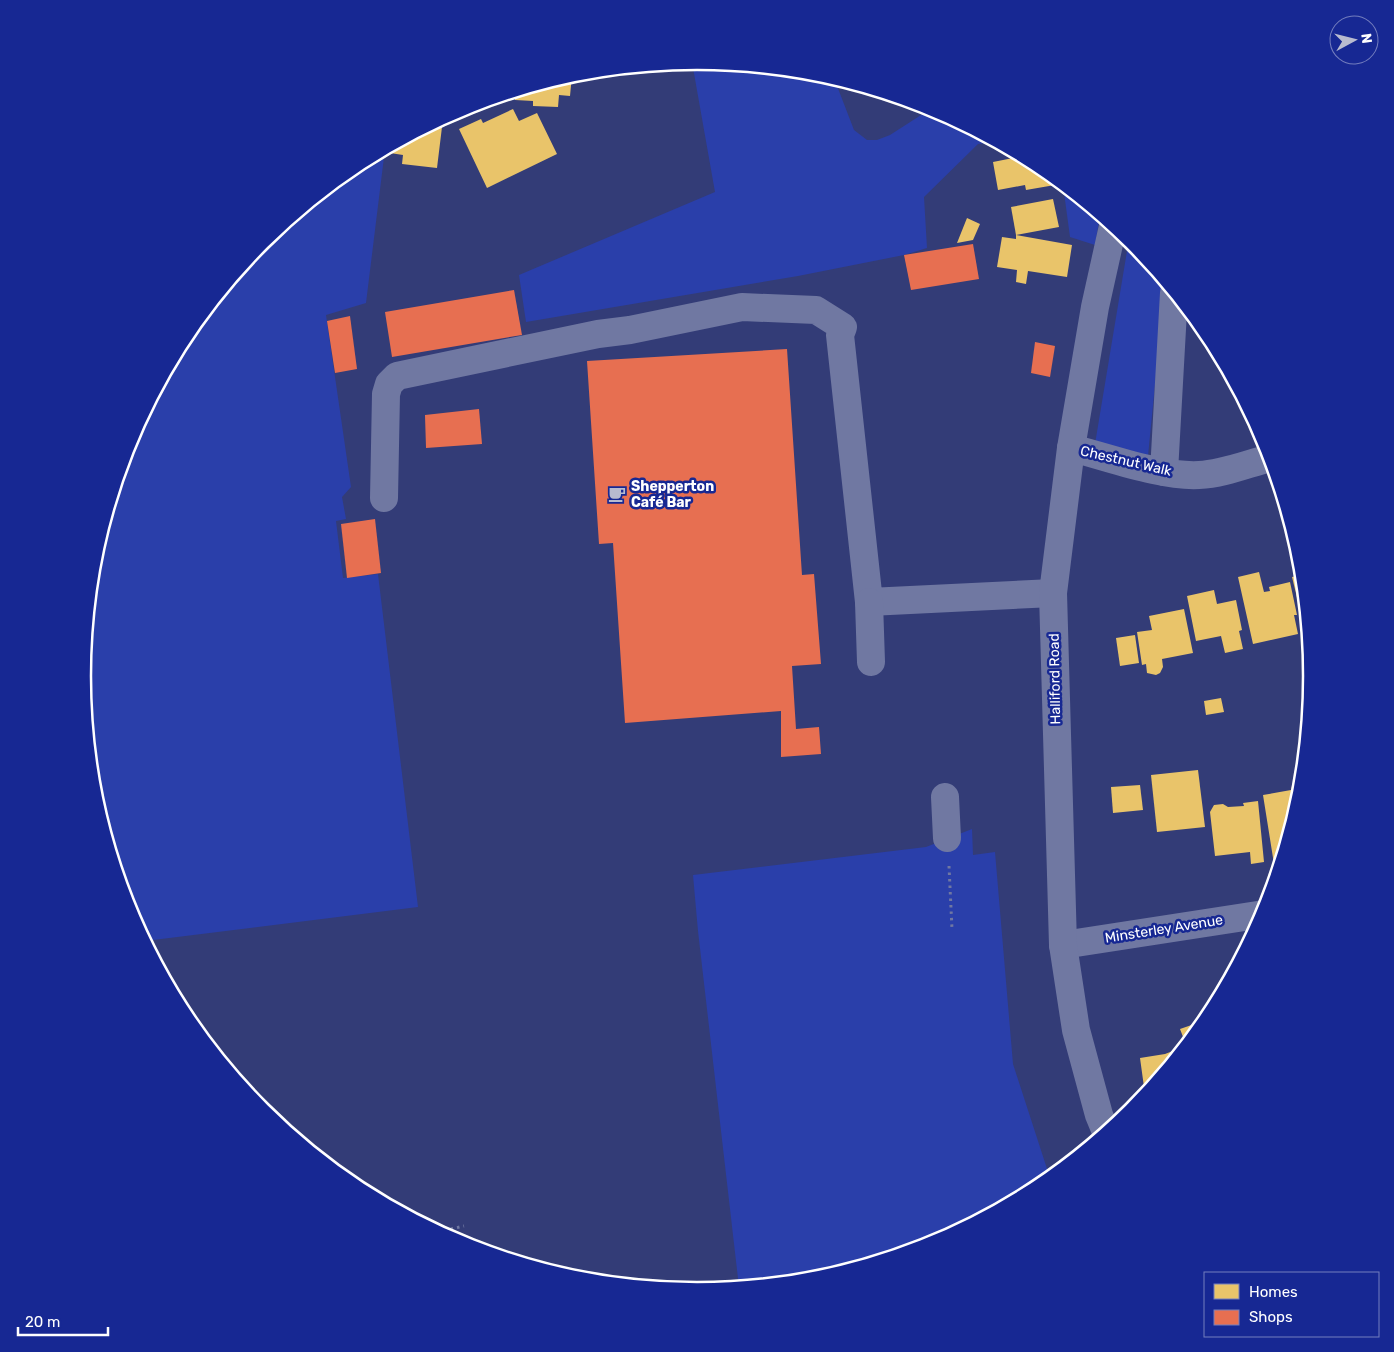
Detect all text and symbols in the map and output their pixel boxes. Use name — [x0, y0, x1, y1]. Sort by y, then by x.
north arrow — [1329, 15, 1379, 65]
text: N — [1357, 32, 1375, 45]
street label: Chestnut Walk — [1079, 442, 1174, 480]
place label: Shepperton Café Bar — [631, 478, 714, 511]
cafe icon: Shepperton Café Bar — [607, 484, 627, 504]
street label: Halliford Road — [1046, 633, 1064, 725]
street label: Minsterley Avenue — [1104, 911, 1224, 947]
legend — [1204, 1272, 1379, 1337]
text: Homes — [1249, 1283, 1298, 1301]
scale bar — [18, 1304, 108, 1336]
text: Shops — [1249, 1308, 1293, 1326]
text: 20 m — [25, 1313, 60, 1331]

